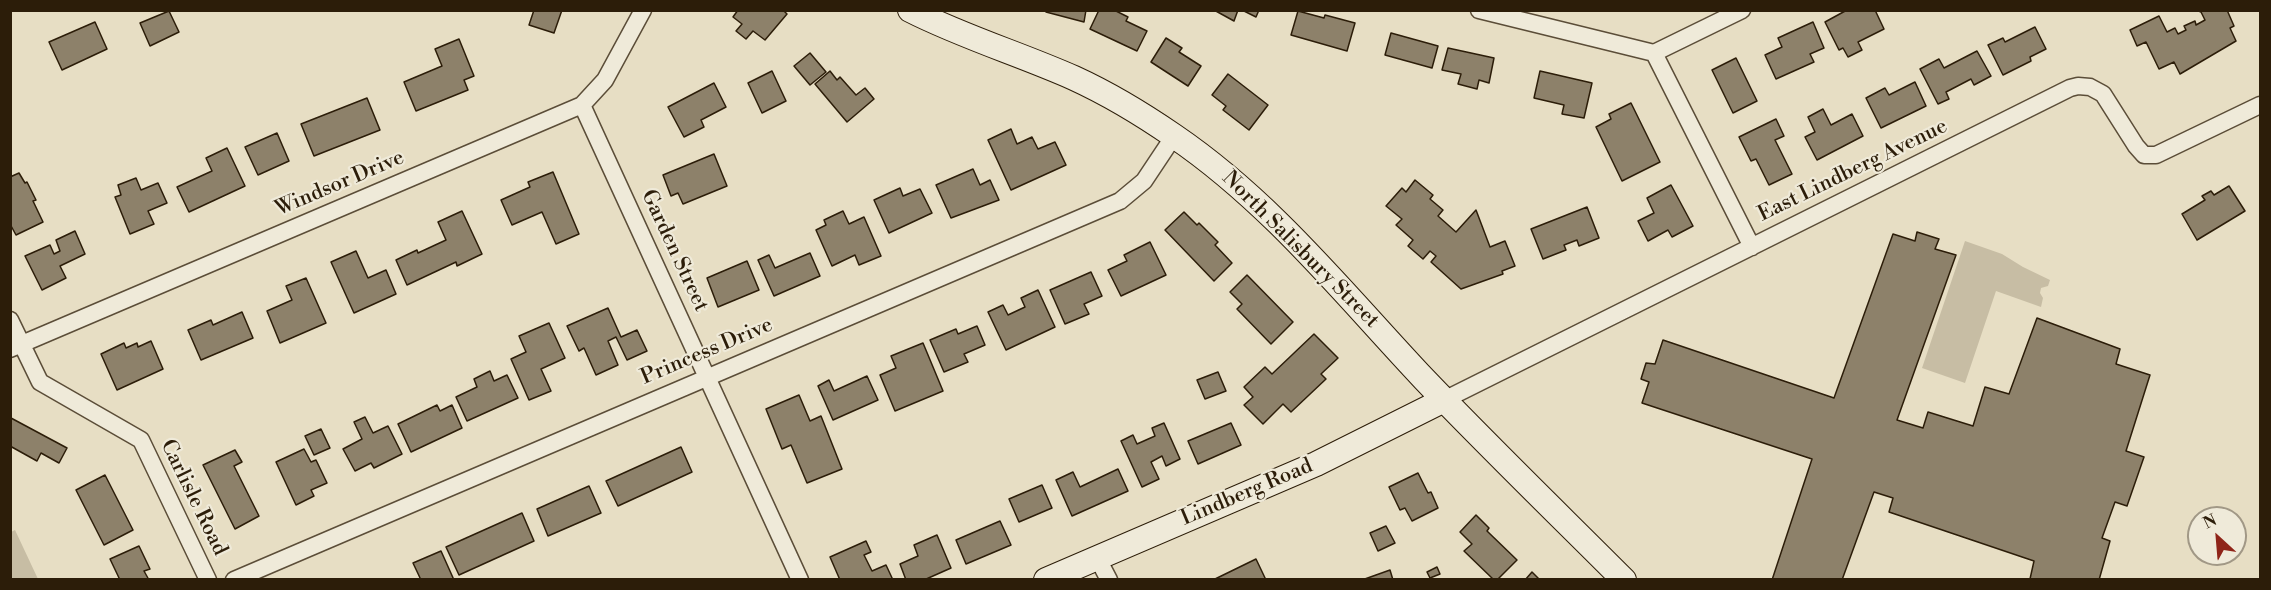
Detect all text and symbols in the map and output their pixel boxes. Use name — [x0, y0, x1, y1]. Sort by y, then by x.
street label: East Lindberg Avenue — [1754, 114, 1952, 228]
street label: Windsor Drive — [272, 146, 408, 222]
street label: North Salisbury Street — [1216, 166, 1384, 334]
street label: Garden Street — [635, 186, 713, 316]
street label: Princess Drive — [637, 313, 777, 391]
street label: Carlisle Road — [154, 436, 232, 560]
street label: Lindberg Road — [1177, 454, 1317, 532]
north arrow — [2187, 506, 2247, 566]
text: N — [2200, 510, 2220, 533]

